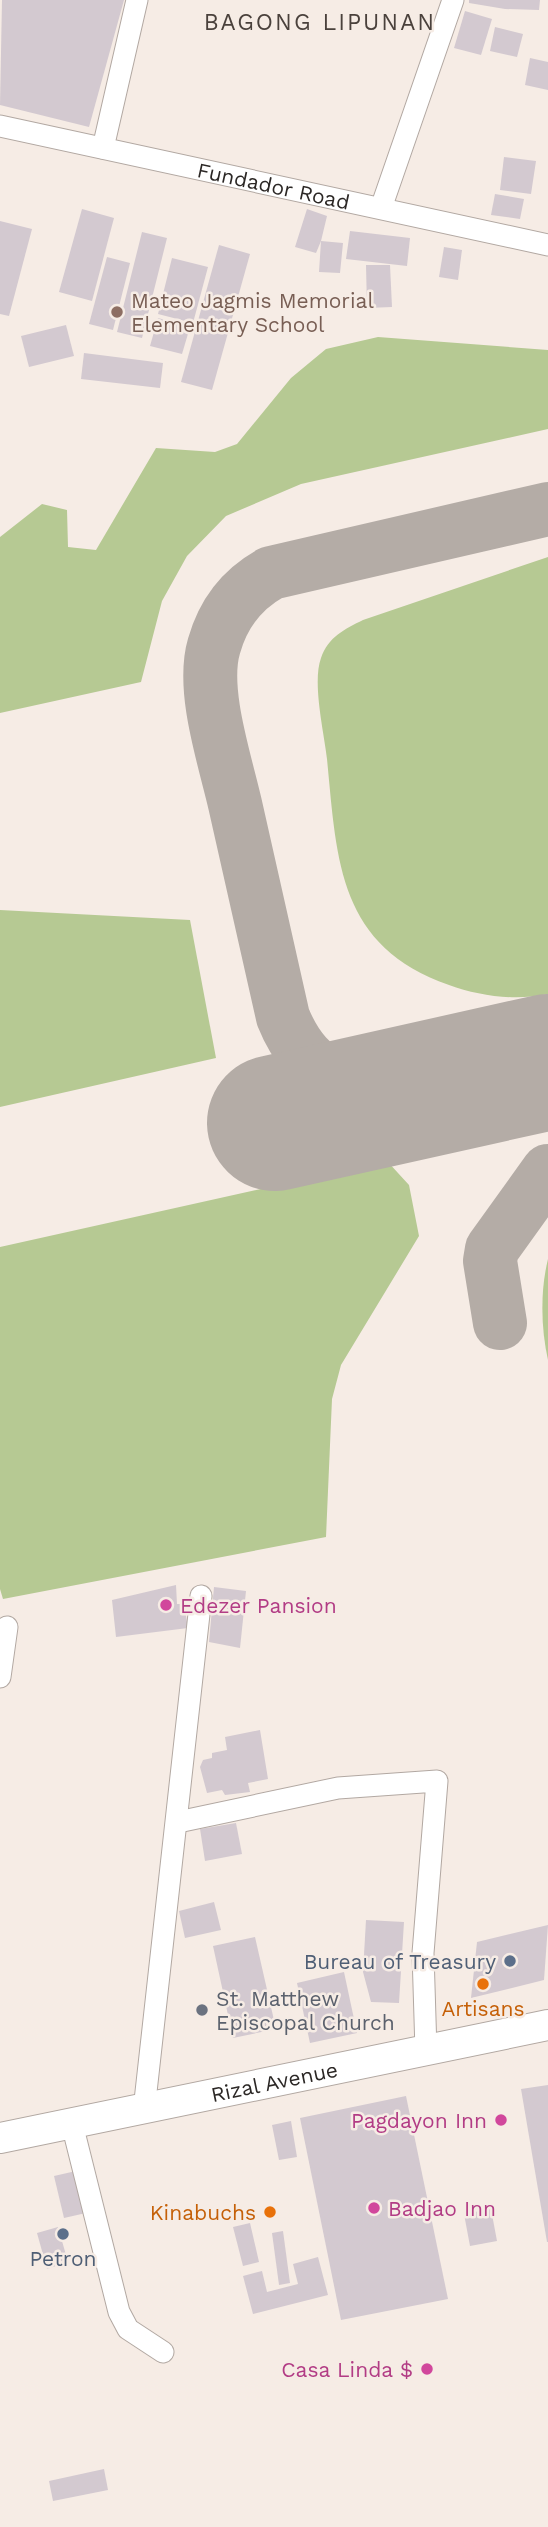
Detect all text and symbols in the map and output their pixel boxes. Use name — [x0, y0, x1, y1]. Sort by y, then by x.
district label: BAGONG LIPUNAN — [204, 9, 436, 36]
street label: Fundador Road — [195, 157, 352, 214]
place label: Mateo Jagmis Memorial Elementary School — [131, 288, 374, 337]
marker: Mateo Jagmis Memorial Elementary School — [109, 304, 125, 320]
place label: Edezer Pansion — [180, 1593, 337, 1618]
marker: Edezer Pansion — [158, 1597, 174, 1613]
place label: Bureau of Treasury — [304, 1949, 496, 1974]
marker: Bureau of Treasury — [502, 1953, 518, 1969]
marker: Artisans — [475, 1976, 491, 1992]
place label: St. Matthew Episcopal Church — [216, 1986, 395, 2035]
place label: Artisans — [441, 1996, 525, 2021]
marker: St. Matthew Episcopal Church — [194, 2002, 210, 2018]
street label: Rizal Avenue — [209, 2056, 340, 2107]
place label: Pagdayon Inn — [351, 2108, 487, 2133]
marker: Pagdayon Inn — [493, 2112, 509, 2128]
place label: Badjao Inn — [388, 2196, 496, 2221]
place label: Kinabuchs — [150, 2200, 256, 2225]
marker: Badjao Inn — [366, 2200, 382, 2216]
marker: Kinabuchs — [262, 2204, 278, 2220]
marker: Petron — [55, 2226, 71, 2242]
place label: Petron — [29, 2246, 97, 2271]
place label: Casa Linda $ — [281, 2357, 413, 2382]
marker: Casa Linda $ — [419, 2361, 435, 2377]

